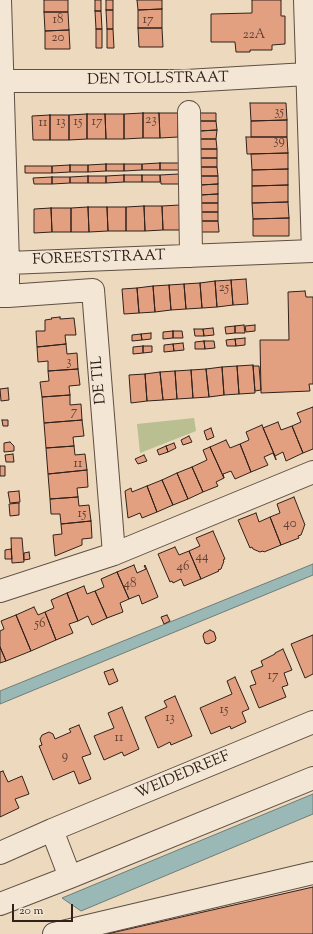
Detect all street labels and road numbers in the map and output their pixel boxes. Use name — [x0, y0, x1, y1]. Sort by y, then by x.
street label: DEN TOLLSTRAAT — [87, 70, 229, 90]
street label: FOREESTSTRAAT — [32, 248, 166, 270]
street label: DE TIL — [89, 355, 111, 405]
street label: WEIDEDREEF — [133, 748, 233, 804]

